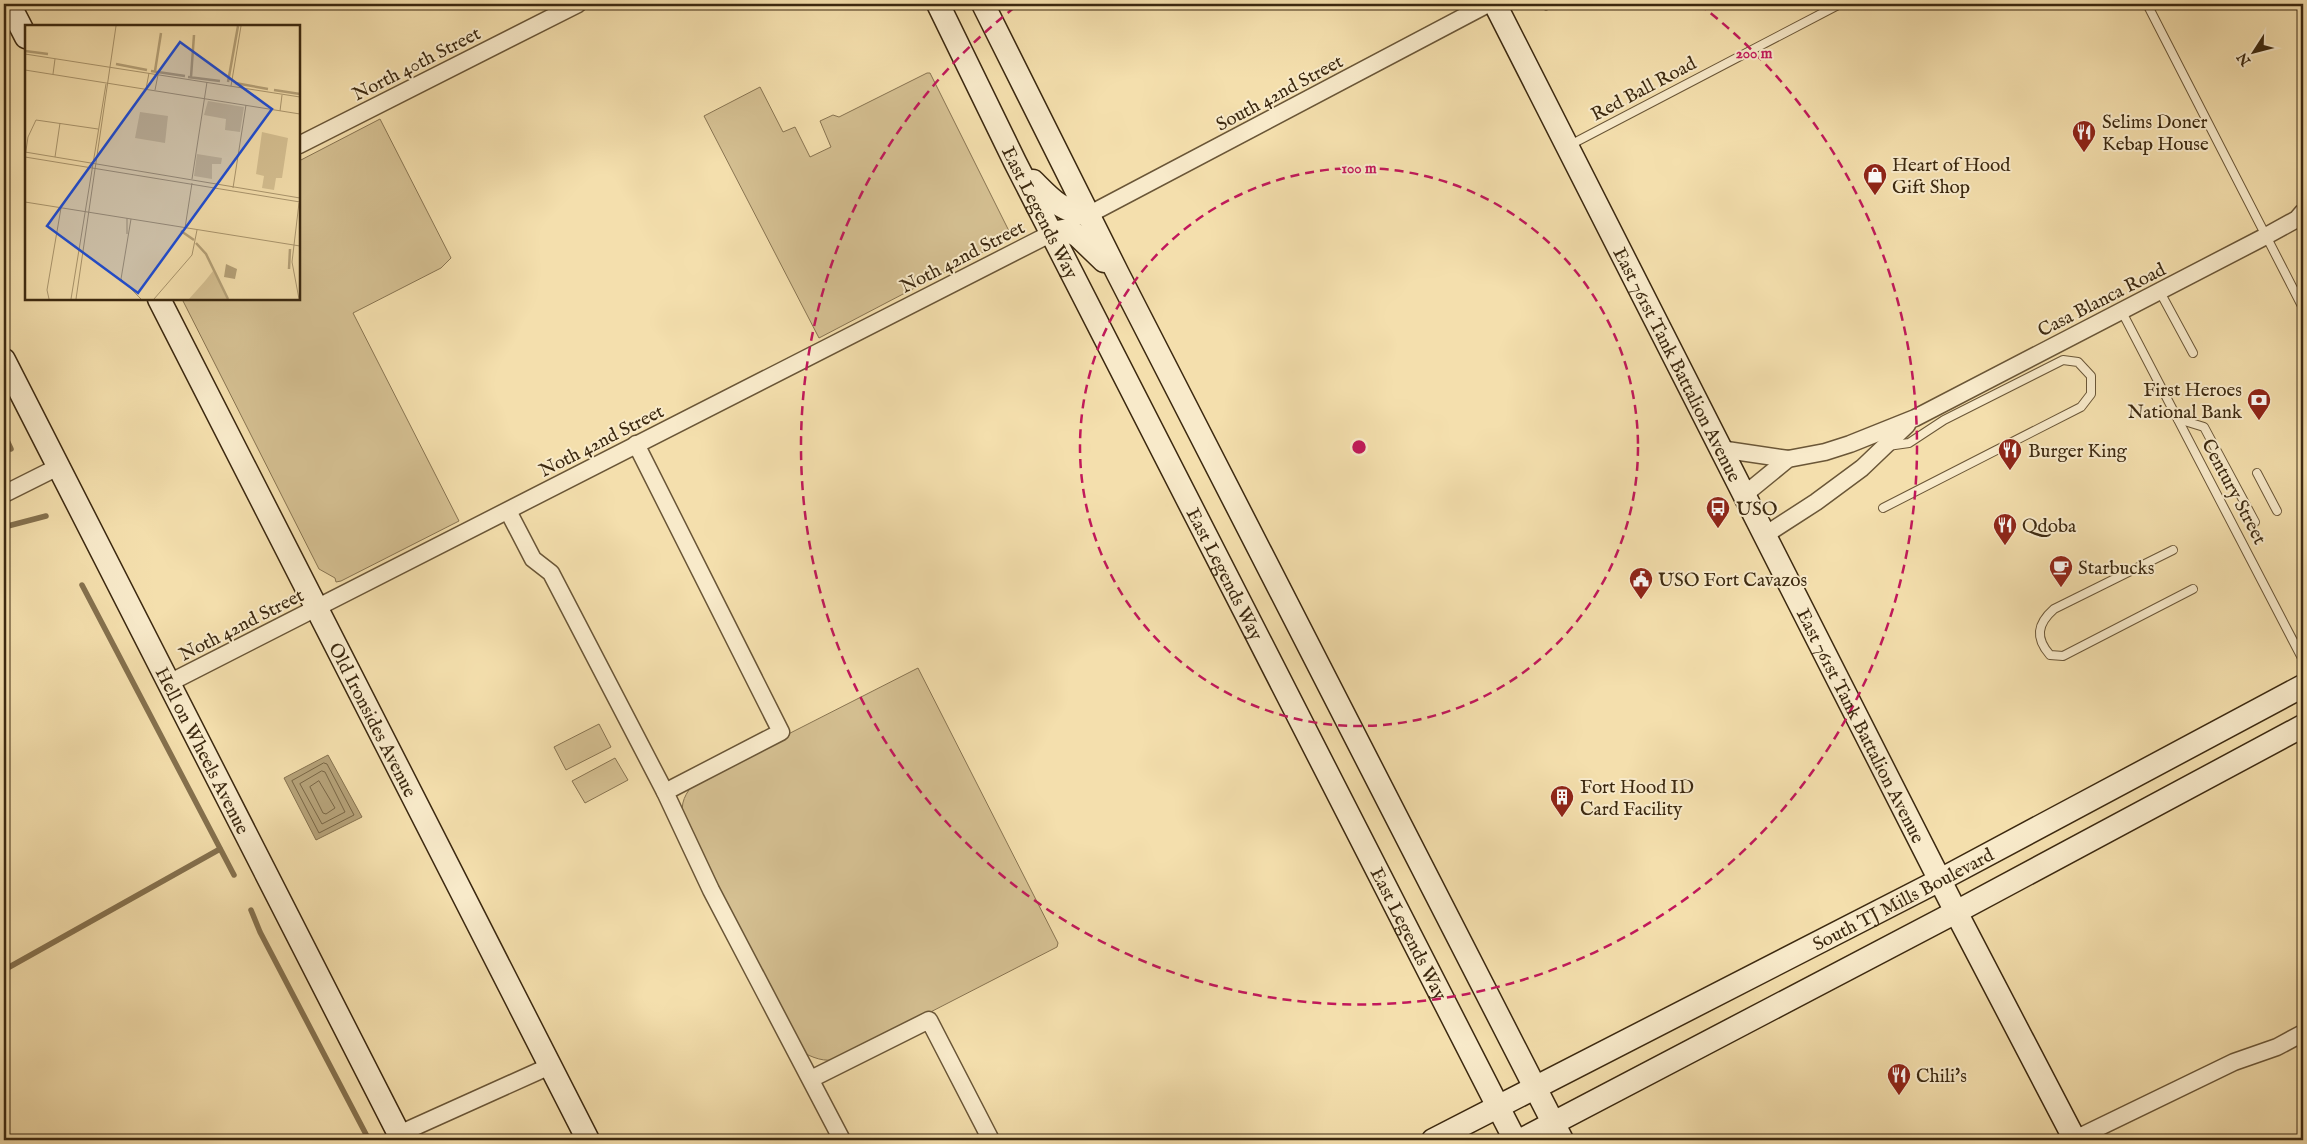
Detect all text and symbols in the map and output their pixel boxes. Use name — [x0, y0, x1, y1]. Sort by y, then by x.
street label: North 40th Street — [349, 22, 485, 107]
inset map — [25, 25, 300, 300]
north arrow — [2230, 28, 2280, 78]
text: 200 m — [1736, 44, 1773, 63]
text: N — [2233, 49, 2256, 70]
street label: South 42nd Street — [1212, 50, 1348, 137]
street label: Red Ball Road — [1587, 52, 1701, 128]
place label: Selims Doner Kebap House — [2102, 111, 2209, 157]
restaurant icon: Selims Doner Kebap House — [2071, 119, 2097, 153]
street label: East Legends Way — [995, 143, 1083, 284]
place label: Heart of Hood Gift Shop — [1892, 154, 2011, 200]
text: 100 m — [1341, 159, 1377, 178]
shop icon: Heart of Hood Gift Shop — [1862, 162, 1888, 196]
street label: Noth 42nd Street — [897, 216, 1030, 300]
street label: East 761st Tank Battalion Avenue — [1607, 244, 1746, 487]
street label: Casa Blanca Road — [2034, 258, 2171, 343]
place label: First Heroes National Bank — [2127, 379, 2243, 425]
bank icon: First Heroes National Bank — [2246, 387, 2272, 421]
street label: Noth 42nd Street — [536, 400, 669, 484]
street label: Century Street — [2195, 435, 2271, 549]
restaurant icon: Burger King — [1997, 437, 2023, 471]
centre of rings — [1350, 438, 1368, 456]
place label: Burger King — [2028, 440, 2127, 464]
bus stop icon: USO — [1705, 495, 1731, 529]
place label: USO — [1736, 498, 1778, 522]
street label: East Legends Way — [1180, 504, 1268, 645]
restaurant icon: Qdoba — [1992, 512, 2018, 546]
place label: Qdoba — [2022, 515, 2077, 539]
cafe icon: Starbucks — [2048, 554, 2074, 588]
place label: Starbucks — [2078, 557, 2154, 581]
public building icon: USO Fort Cavazos — [1628, 566, 1654, 600]
place label: USO Fort Cavazos — [1658, 569, 1807, 593]
street label: Noth 42nd Street — [176, 584, 309, 668]
street label: East 761st Tank Battalion Avenue — [1790, 605, 1929, 848]
street label: Old Ironsides Avenue — [322, 639, 421, 802]
street label: Hell on Wheels Avenue — [149, 663, 254, 839]
place label: Fort Hood ID Card Facility — [1580, 776, 1694, 822]
building icon: Fort Hood ID Card Facility — [1549, 784, 1575, 818]
street label: South TJ Mills Boulevard — [1809, 843, 1999, 957]
street label: East Legends Way — [1364, 864, 1452, 1005]
restaurant icon: Chili's — [1886, 1062, 1912, 1096]
place label: Chili's — [1916, 1065, 1967, 1089]

